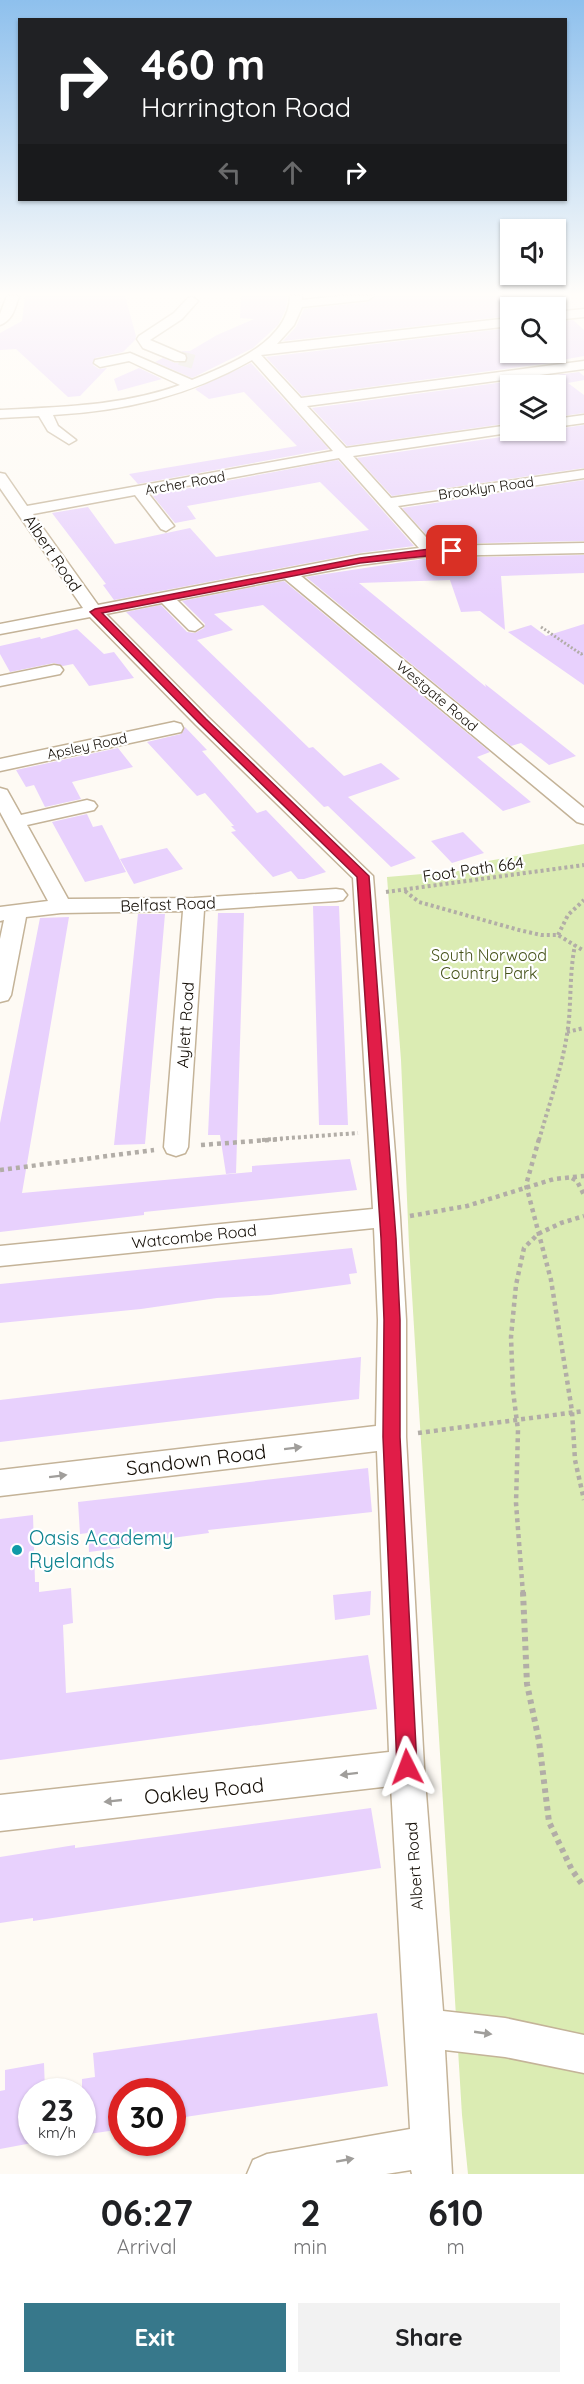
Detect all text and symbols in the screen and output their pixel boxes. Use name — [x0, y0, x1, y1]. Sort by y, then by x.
text: 460 m — [141, 38, 265, 91]
icon: right — [42, 42, 120, 120]
text: Harrington Road — [141, 90, 351, 124]
icon: left — [213, 156, 246, 189]
icon: ahead — [276, 156, 309, 189]
icon: right — [339, 156, 372, 189]
map controls — [500, 219, 566, 441]
button: sound — [500, 219, 566, 285]
button: search — [500, 297, 566, 363]
button: layers — [500, 375, 566, 441]
street label: Archer Road — [143, 467, 227, 499]
street label: Brooklyn Road — [437, 472, 535, 504]
street label: Albert Road — [20, 511, 86, 595]
pin — [426, 525, 477, 576]
icon: arrive — [435, 534, 468, 567]
street label: Westgate Road — [393, 657, 481, 735]
street label: Apsley Road — [45, 729, 129, 763]
street label: Foot Path 664 — [421, 852, 525, 886]
street label: Belfast Road — [120, 892, 216, 916]
park label: South Norwood Country Park — [431, 945, 547, 983]
street label: Aylett Road — [172, 981, 198, 1069]
street label: Watcombe Road — [130, 1219, 258, 1253]
street label: Sandown Road — [125, 1439, 267, 1480]
one-way arrow — [284, 1444, 303, 1453]
one-way arrow — [49, 1471, 68, 1481]
place label: Oasis Academy Ryelands — [29, 1525, 173, 1573]
marker: Oasis Academy Ryelands — [10, 1543, 24, 1557]
position arrow — [375, 1735, 439, 1799]
one-way arrow — [339, 1769, 358, 1778]
street label: Oakley Road — [143, 1772, 265, 1809]
one-way arrow — [104, 1796, 123, 1806]
street label: Albert Road — [401, 1821, 427, 1911]
one-way arrow — [474, 2029, 493, 2038]
speed limit sign: 30 — [108, 2078, 186, 2156]
text: 23 — [40, 2091, 74, 2129]
text: km/h — [38, 2123, 76, 2142]
one-way arrow — [336, 2156, 355, 2165]
text: 06:27 — [101, 2190, 193, 2235]
text: 2 — [300, 2190, 321, 2235]
text: 610 — [428, 2190, 483, 2235]
text: Arrival — [117, 2234, 177, 2259]
text: min — [293, 2234, 327, 2259]
text: m — [447, 2234, 465, 2259]
button: Exit — [24, 2303, 286, 2372]
button: Share — [298, 2303, 560, 2372]

